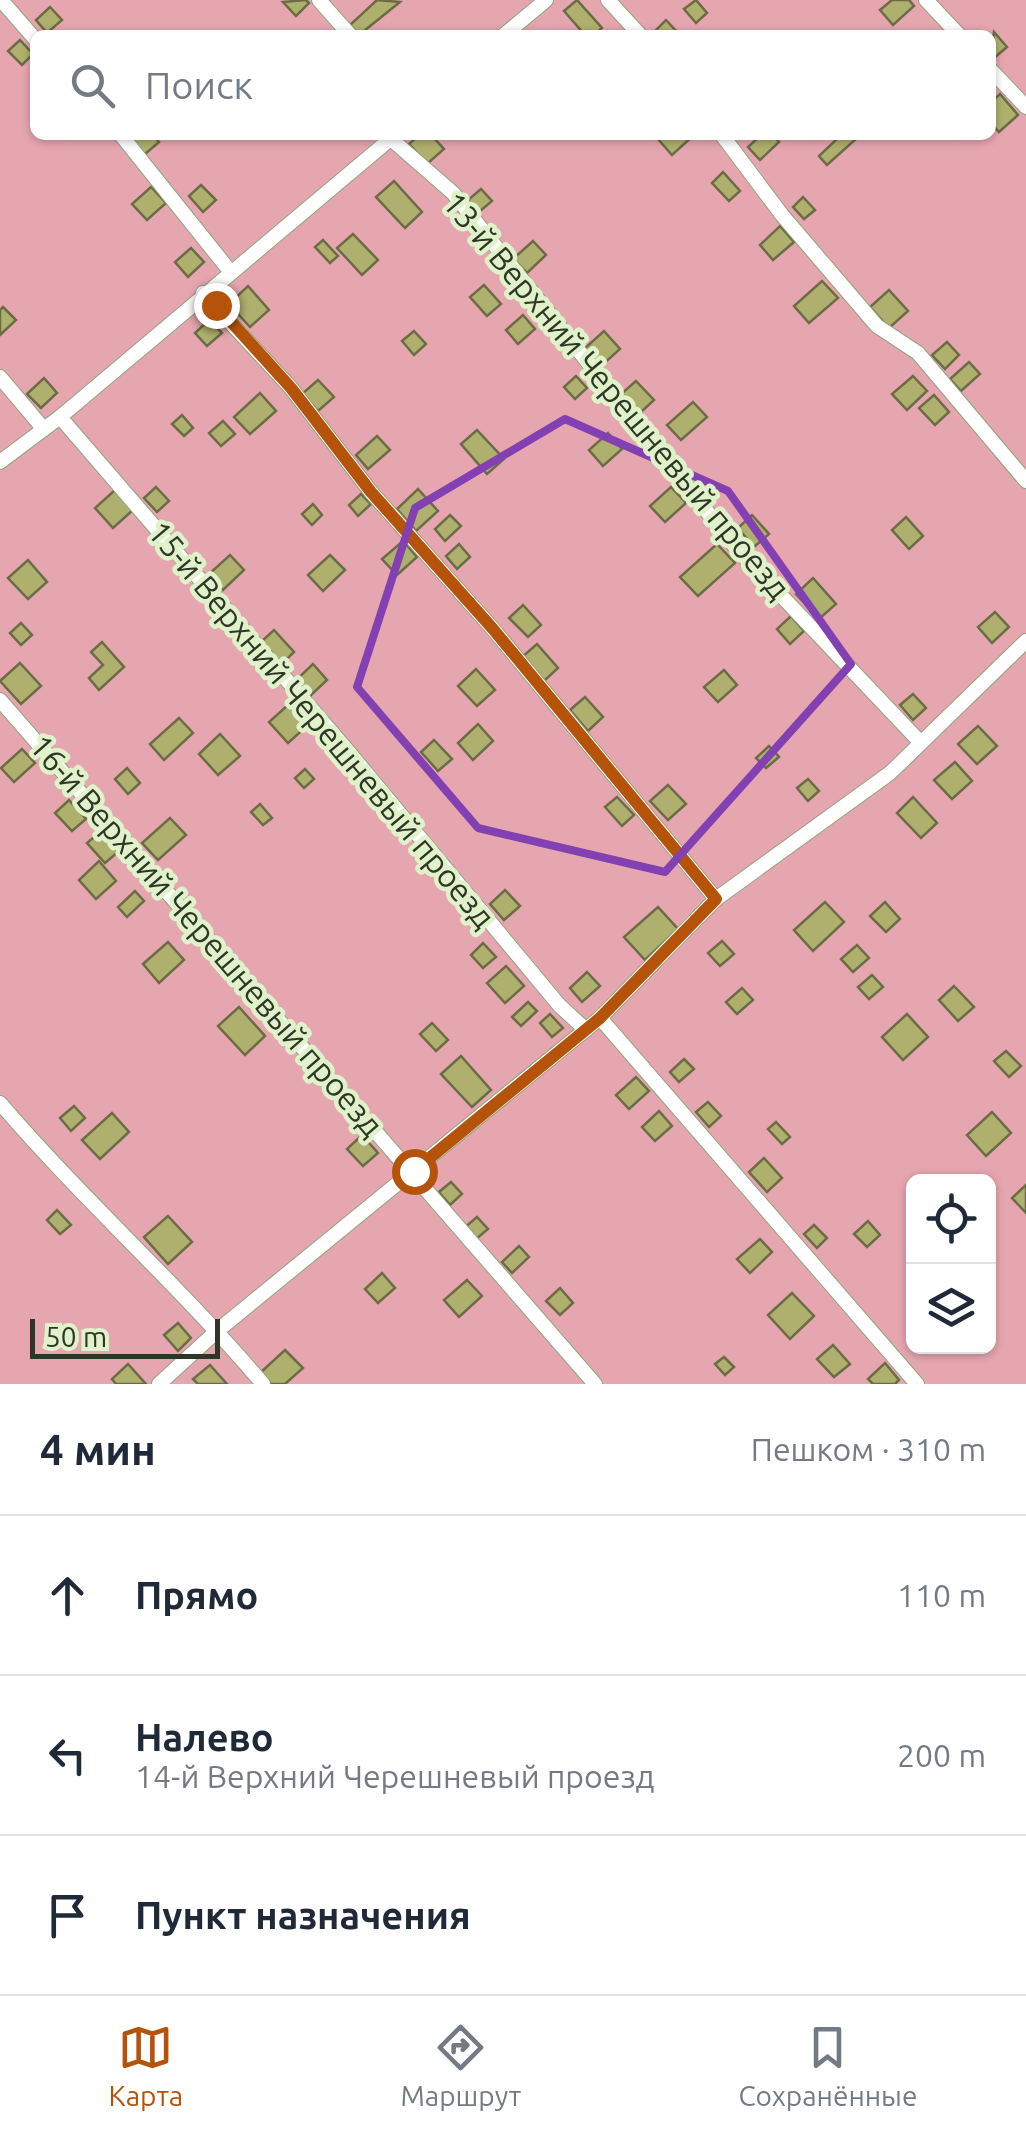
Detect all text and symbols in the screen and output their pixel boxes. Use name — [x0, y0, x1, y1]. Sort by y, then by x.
search box — [30, 30, 996, 140]
icon: search — [65, 58, 120, 113]
text: Поиск — [145, 64, 253, 106]
street label: 13-й Верхний Черешневый проезд — [436, 184, 798, 606]
route end — [194, 283, 240, 329]
street label: 15-й Верхний Черешневый проезд — [141, 513, 503, 935]
street label: 16-й Верхний Черешневый проезд — [23, 727, 391, 1143]
route start — [392, 1149, 438, 1195]
map controls — [906, 1174, 996, 1354]
button: locate — [906, 1174, 996, 1264]
button: layers — [906, 1264, 996, 1354]
scale bar — [30, 1314, 220, 1358]
text: 50 m — [45, 1321, 107, 1352]
text: 4 мин — [40, 1426, 156, 1473]
text: Пешком · 310 m — [751, 1431, 986, 1467]
icon: ahead — [40, 1568, 95, 1623]
text: Прямо — [135, 1574, 258, 1616]
text: 110 m — [897, 1577, 986, 1613]
text: Налево — [135, 1716, 274, 1758]
icon: left — [40, 1728, 95, 1783]
text: 200 m — [897, 1737, 986, 1773]
text: 14-й Верхний Черешневый проезд — [135, 1758, 655, 1794]
icon: arrive — [40, 1888, 95, 1943]
text: Пункт назначения — [135, 1894, 471, 1936]
tab: Карта — [109, 2020, 183, 2111]
tab: Маршрут — [400, 2020, 521, 2111]
tab: Сохранённые — [738, 2020, 917, 2111]

